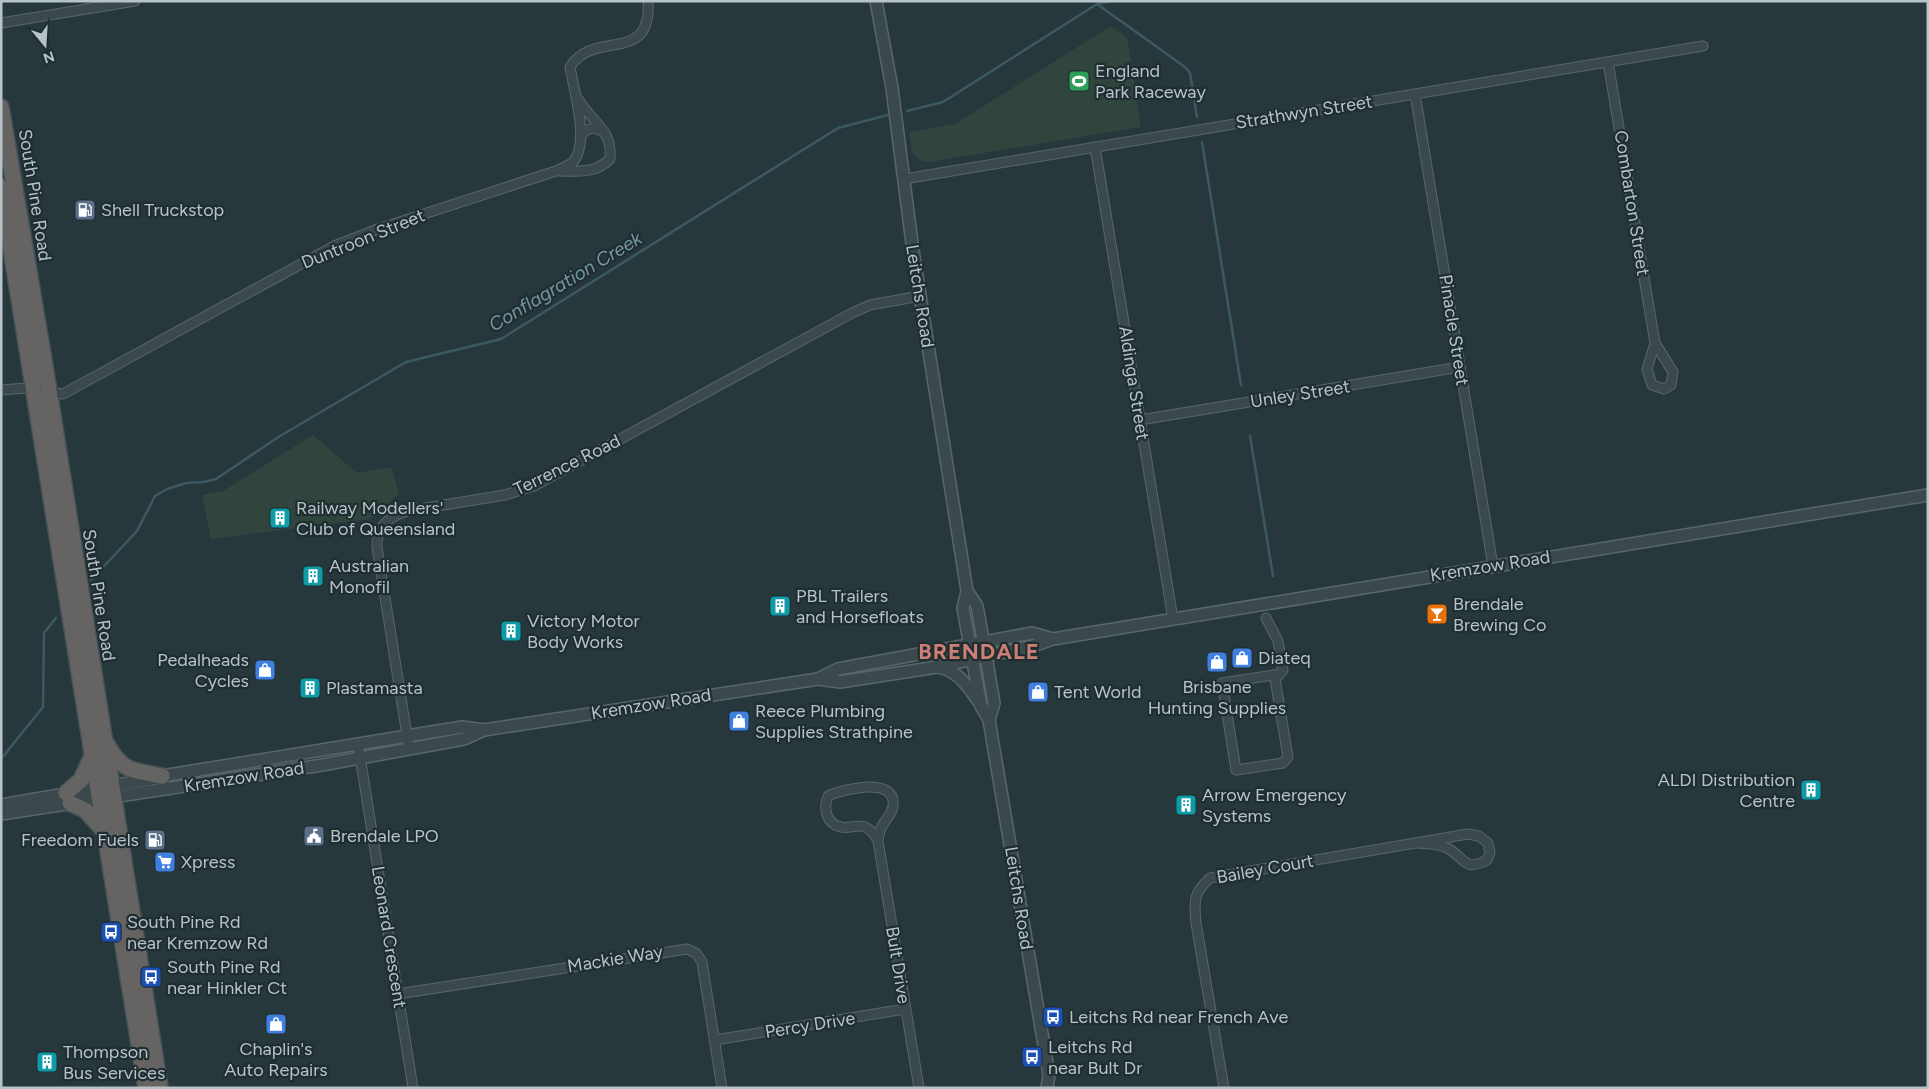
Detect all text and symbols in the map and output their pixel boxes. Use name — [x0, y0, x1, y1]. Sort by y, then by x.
north arrow — [20, 20, 70, 70]
text: N — [41, 47, 57, 67]
place label: England Park Raceway — [1095, 60, 1206, 103]
sports icon: England Park Raceway — [1067, 69, 1091, 93]
street label: Strathwyn Street — [1234, 90, 1374, 134]
street label: South Pine Road — [14, 128, 56, 262]
street label: Combarton Street — [1610, 129, 1654, 277]
fuel station icon: Shell Truckstop — [73, 198, 97, 222]
place label: Shell Truckstop — [101, 199, 224, 221]
street label: Duntroon Street — [298, 204, 428, 274]
water label: Conflagration Creek — [484, 226, 647, 336]
street label: Leitchs Road — [901, 243, 939, 349]
street label: Pinacle Street — [1434, 273, 1474, 387]
street label: Aldinga Street — [1114, 324, 1154, 442]
street label: Unley Street — [1249, 375, 1352, 413]
street label: Terrence Road — [510, 430, 624, 500]
place label: Railway Modellers' Club of Queensland — [296, 497, 455, 540]
building icon: Railway Modellers' Club of Queensland — [268, 506, 292, 530]
street label: South Pine Road — [78, 528, 120, 662]
street label: Kremzow Road — [1428, 546, 1552, 586]
place label: Australian Monofil — [329, 555, 409, 598]
building icon: Australian Monofil — [301, 564, 325, 588]
place label: PBL Trailers and Horsefloats — [796, 585, 924, 628]
place label: Brendale Brewing Co — [1453, 593, 1546, 636]
building icon: PBL Trailers and Horsefloats — [768, 594, 792, 618]
bar icon: Brendale Brewing Co — [1425, 602, 1449, 626]
place label: Victory Motor Body Works — [527, 610, 640, 653]
building icon: Victory Motor Body Works — [499, 619, 523, 643]
district label: BRENDALE — [918, 638, 1040, 665]
shop icon: Diateq — [1230, 646, 1254, 670]
place label: Diateq — [1258, 647, 1311, 669]
place label: Pedalheads Cycles — [157, 649, 249, 692]
shop icon: Brisbane Hunting Supplies — [1205, 650, 1229, 674]
shop icon: Pedalheads Cycles — [253, 658, 277, 682]
building icon: Plastamasta — [298, 676, 322, 700]
place label: Brisbane Hunting Supplies — [1148, 676, 1286, 719]
place label: Plastamasta — [326, 677, 423, 699]
shop icon: Tent World — [1026, 680, 1050, 704]
place label: Tent World — [1054, 681, 1142, 703]
street label: Kremzow Road — [589, 684, 713, 724]
place label: Reece Plumbing Supplies Strathpine — [755, 700, 913, 743]
shop icon: Reece Plumbing Supplies Strathpine — [727, 709, 751, 733]
street label: Kremzow Road — [182, 757, 306, 797]
place label: ALDI Distribution Centre — [1658, 769, 1795, 812]
building icon: ALDI Distribution Centre — [1799, 778, 1823, 802]
place label: Arrow Emergency Systems — [1202, 784, 1347, 827]
building icon: Arrow Emergency Systems — [1174, 793, 1198, 817]
public building icon: Brendale LPO — [302, 824, 326, 848]
place label: Brendale LPO — [330, 825, 439, 847]
fuel station icon: Freedom Fuels — [143, 828, 167, 852]
place label: Freedom Fuels — [21, 829, 139, 851]
street label: Leitchs Road — [1000, 845, 1038, 951]
supermarket icon: Xpress — [153, 850, 177, 874]
street label: Bailey Court — [1215, 850, 1315, 888]
place label: Xpress — [181, 851, 235, 873]
street label: Leonard Crescent — [367, 864, 411, 1010]
place label: South Pine Rd near Kremzow Rd — [127, 911, 268, 954]
bus stop icon: South Pine Rd near Kremzow Rd — [99, 920, 123, 944]
street label: Bult Drive — [881, 925, 915, 1005]
street label: Mackie Way — [566, 941, 665, 977]
place label: South Pine Rd near Hinkler Ct — [167, 956, 287, 999]
bus stop icon: South Pine Rd near Hinkler Ct — [139, 965, 163, 989]
bus stop icon: Leitchs Rd near French Ave — [1041, 1005, 1065, 1029]
place label: Leitchs Rd near French Ave — [1069, 1006, 1288, 1028]
street label: Percy Drive — [763, 1007, 857, 1043]
shop icon: Chaplin's Auto Repairs — [264, 1012, 288, 1036]
place label: Leitchs Rd near Bult Dr — [1048, 1036, 1142, 1079]
place label: Chaplin's Auto Repairs — [224, 1038, 328, 1081]
place label: Thompson Bus Services — [63, 1041, 165, 1084]
bus stop icon: Leitchs Rd near Bult Dr — [1020, 1045, 1044, 1069]
building icon: Thompson Bus Services — [35, 1050, 59, 1074]

